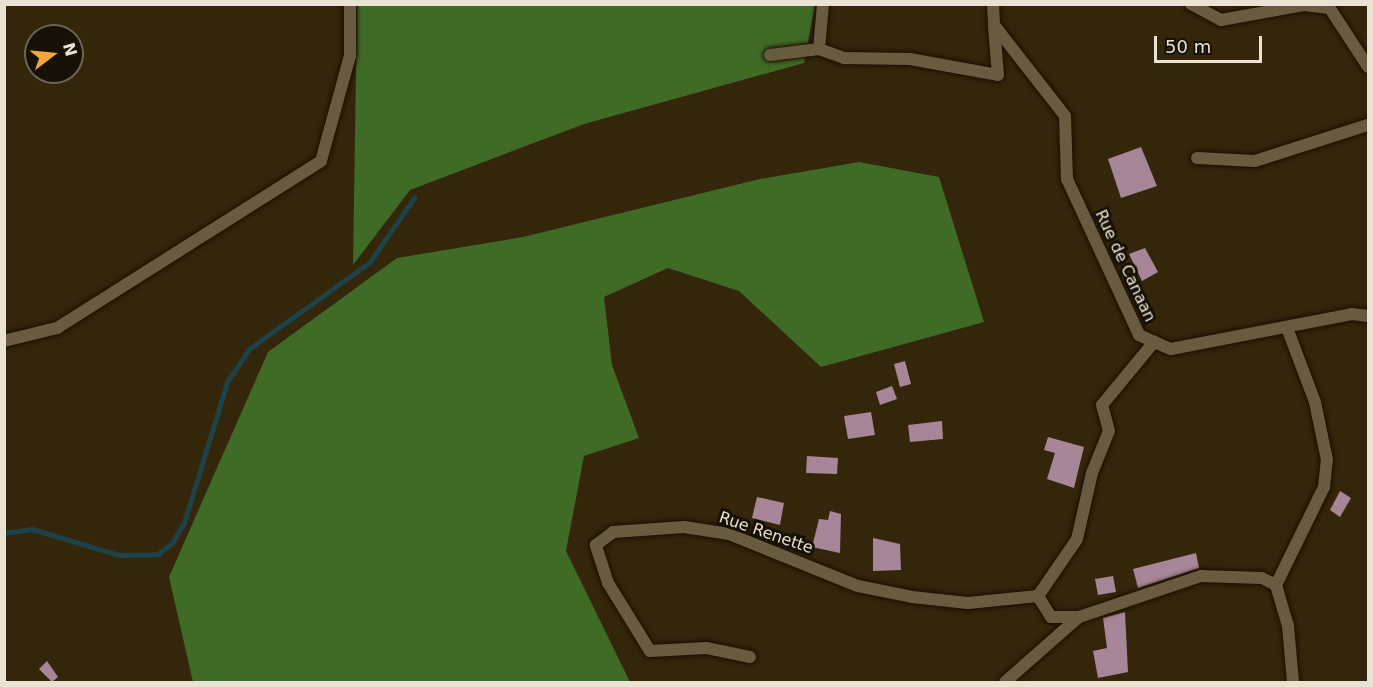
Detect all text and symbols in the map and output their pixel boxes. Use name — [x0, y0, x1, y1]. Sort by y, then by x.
north arrow — [24, 24, 84, 84]
scale bar — [1157, 24, 1265, 62]
text: 50 m — [1165, 36, 1211, 57]
text: N — [59, 40, 81, 58]
street label: Rue de Canaan — [1091, 207, 1159, 325]
street label: Rue Renette — [717, 508, 815, 558]

